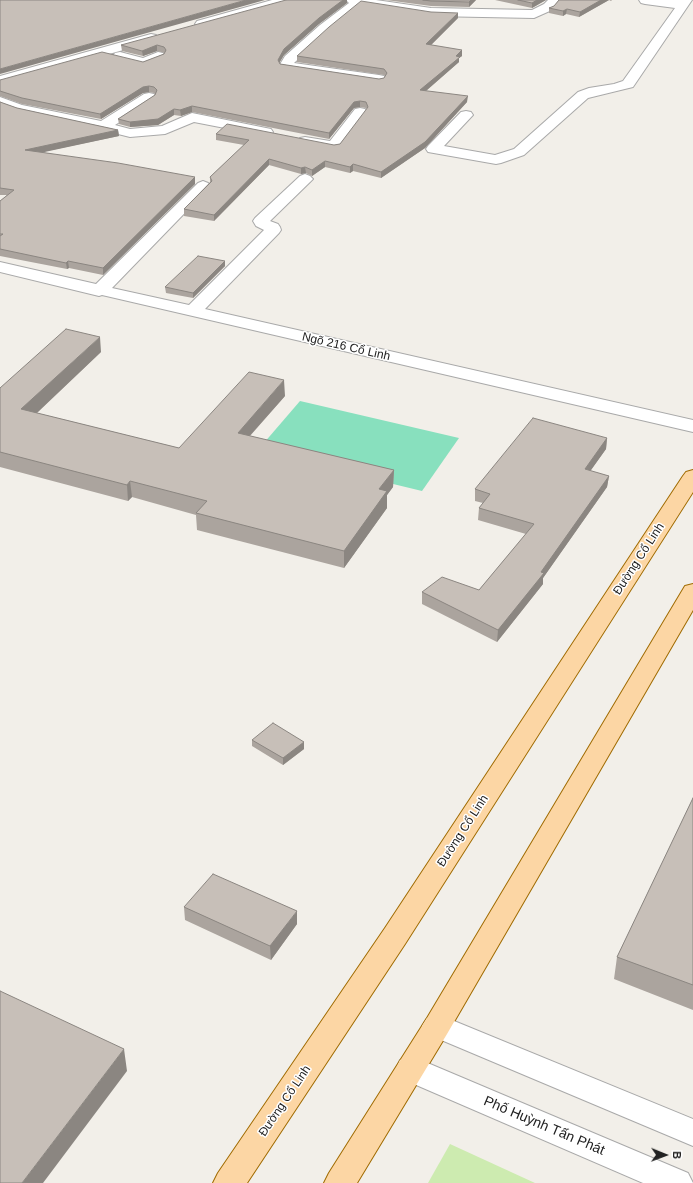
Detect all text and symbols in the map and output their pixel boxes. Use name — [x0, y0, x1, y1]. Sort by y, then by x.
street label: Ngõ 216 Cổ Linh — [301, 330, 391, 364]
street label: Đường Cổ Linh — [610, 520, 668, 598]
street label: Đường Cổ Linh — [434, 792, 492, 870]
street label: Đường Cổ Linh — [256, 1063, 314, 1139]
street label: Phố Huỳnh Tấn Phát — [481, 1093, 607, 1159]
north arrow — [645, 1135, 685, 1175]
text: B — [671, 1151, 683, 1159]

